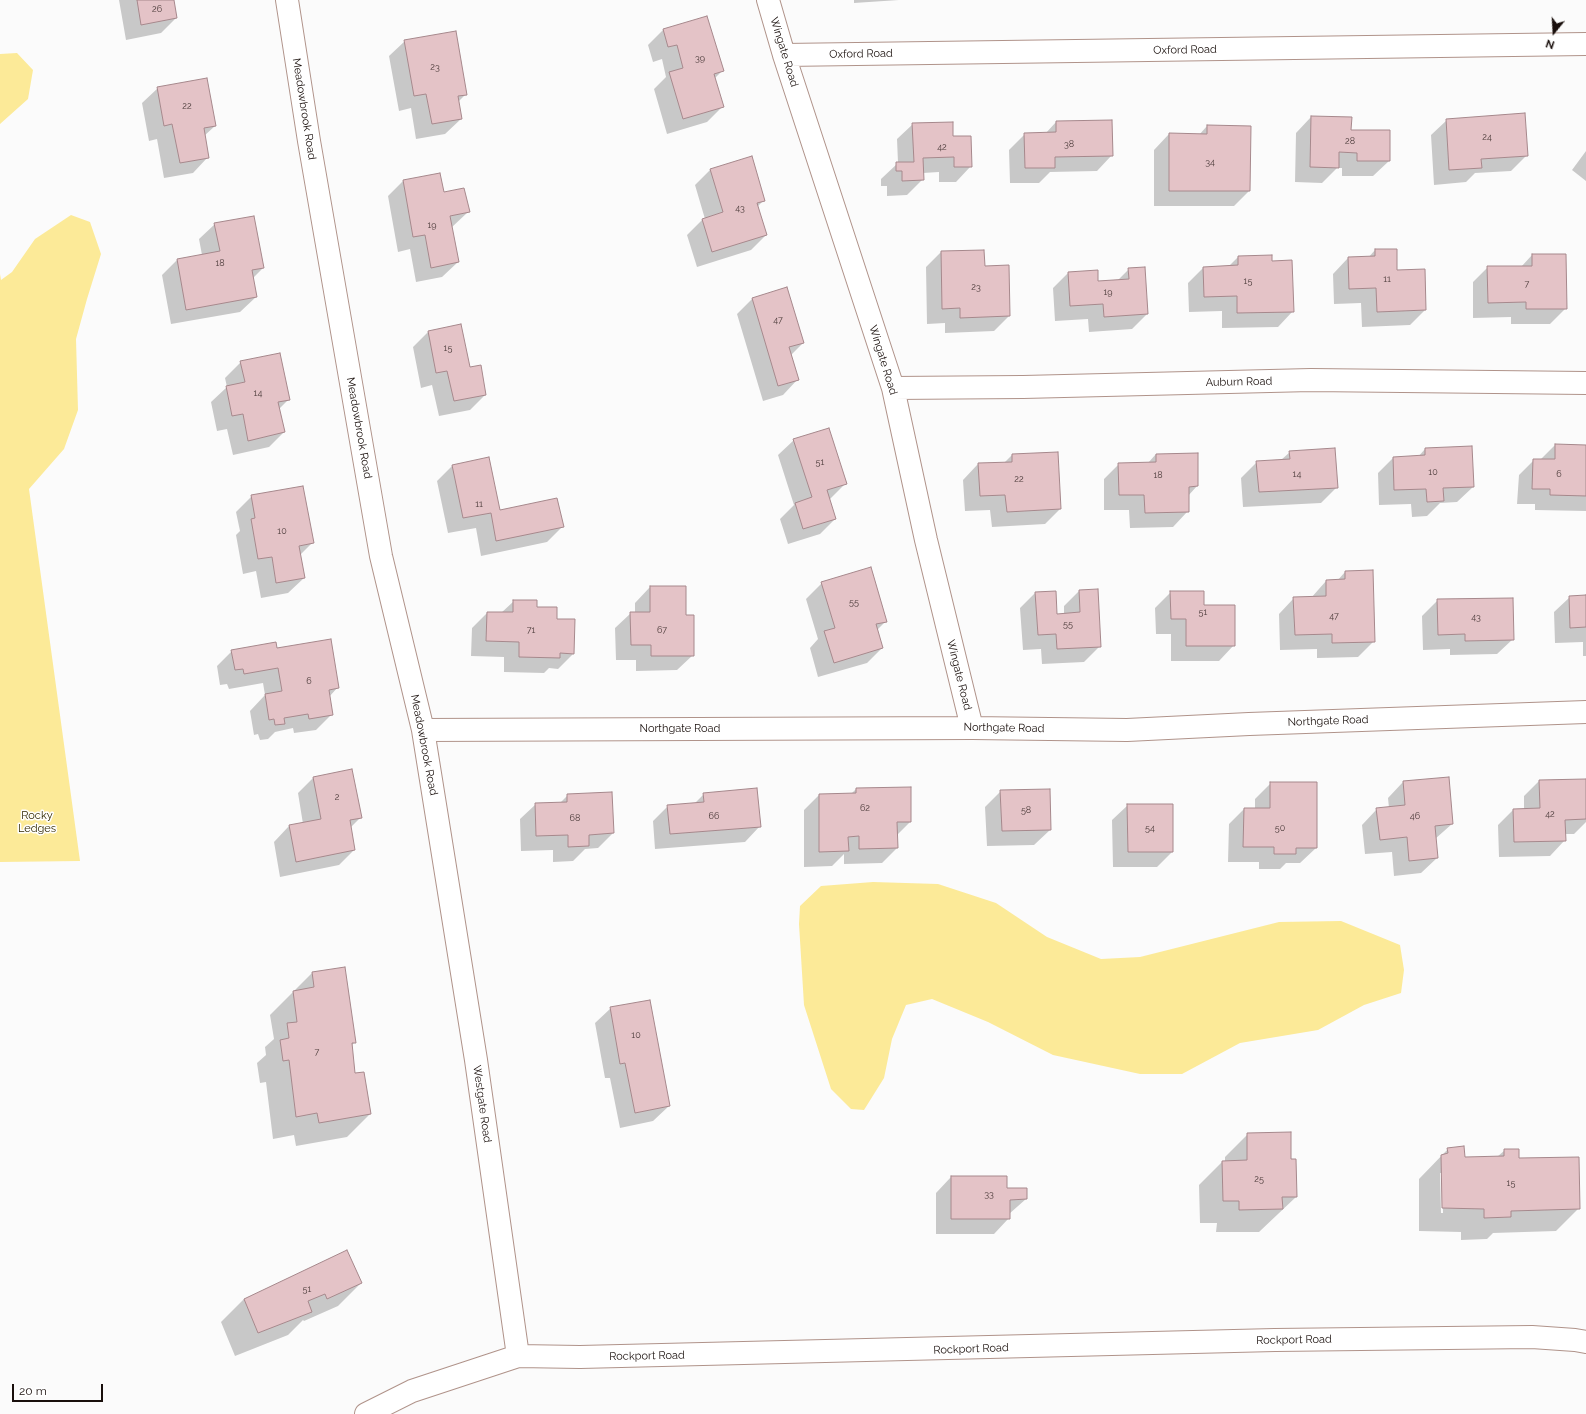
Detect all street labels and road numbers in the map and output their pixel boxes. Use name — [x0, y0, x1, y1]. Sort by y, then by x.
street label: Wingate Road — [767, 15, 801, 89]
street label: Oxford Road — [1153, 43, 1217, 57]
street label: Oxford Road — [829, 47, 893, 61]
street label: Meadowbrook Road — [289, 57, 319, 161]
street label: Wingate Road — [866, 323, 900, 397]
street label: Auburn Road — [1206, 375, 1272, 389]
street label: Meadowbrook Road — [344, 376, 374, 480]
street label: Wingate Road — [944, 638, 974, 712]
street label: Meadowbrook Road — [408, 693, 440, 797]
street label: Northgate Road — [1287, 713, 1369, 729]
street label: Northgate Road — [963, 721, 1045, 735]
street label: Northgate Road — [640, 722, 720, 736]
street label: Westgate Road — [470, 1064, 494, 1144]
street label: Rockport Road — [1256, 1333, 1332, 1347]
street label: Rockport Road — [933, 1341, 1009, 1357]
street label: Rockport Road — [609, 1349, 685, 1363]

